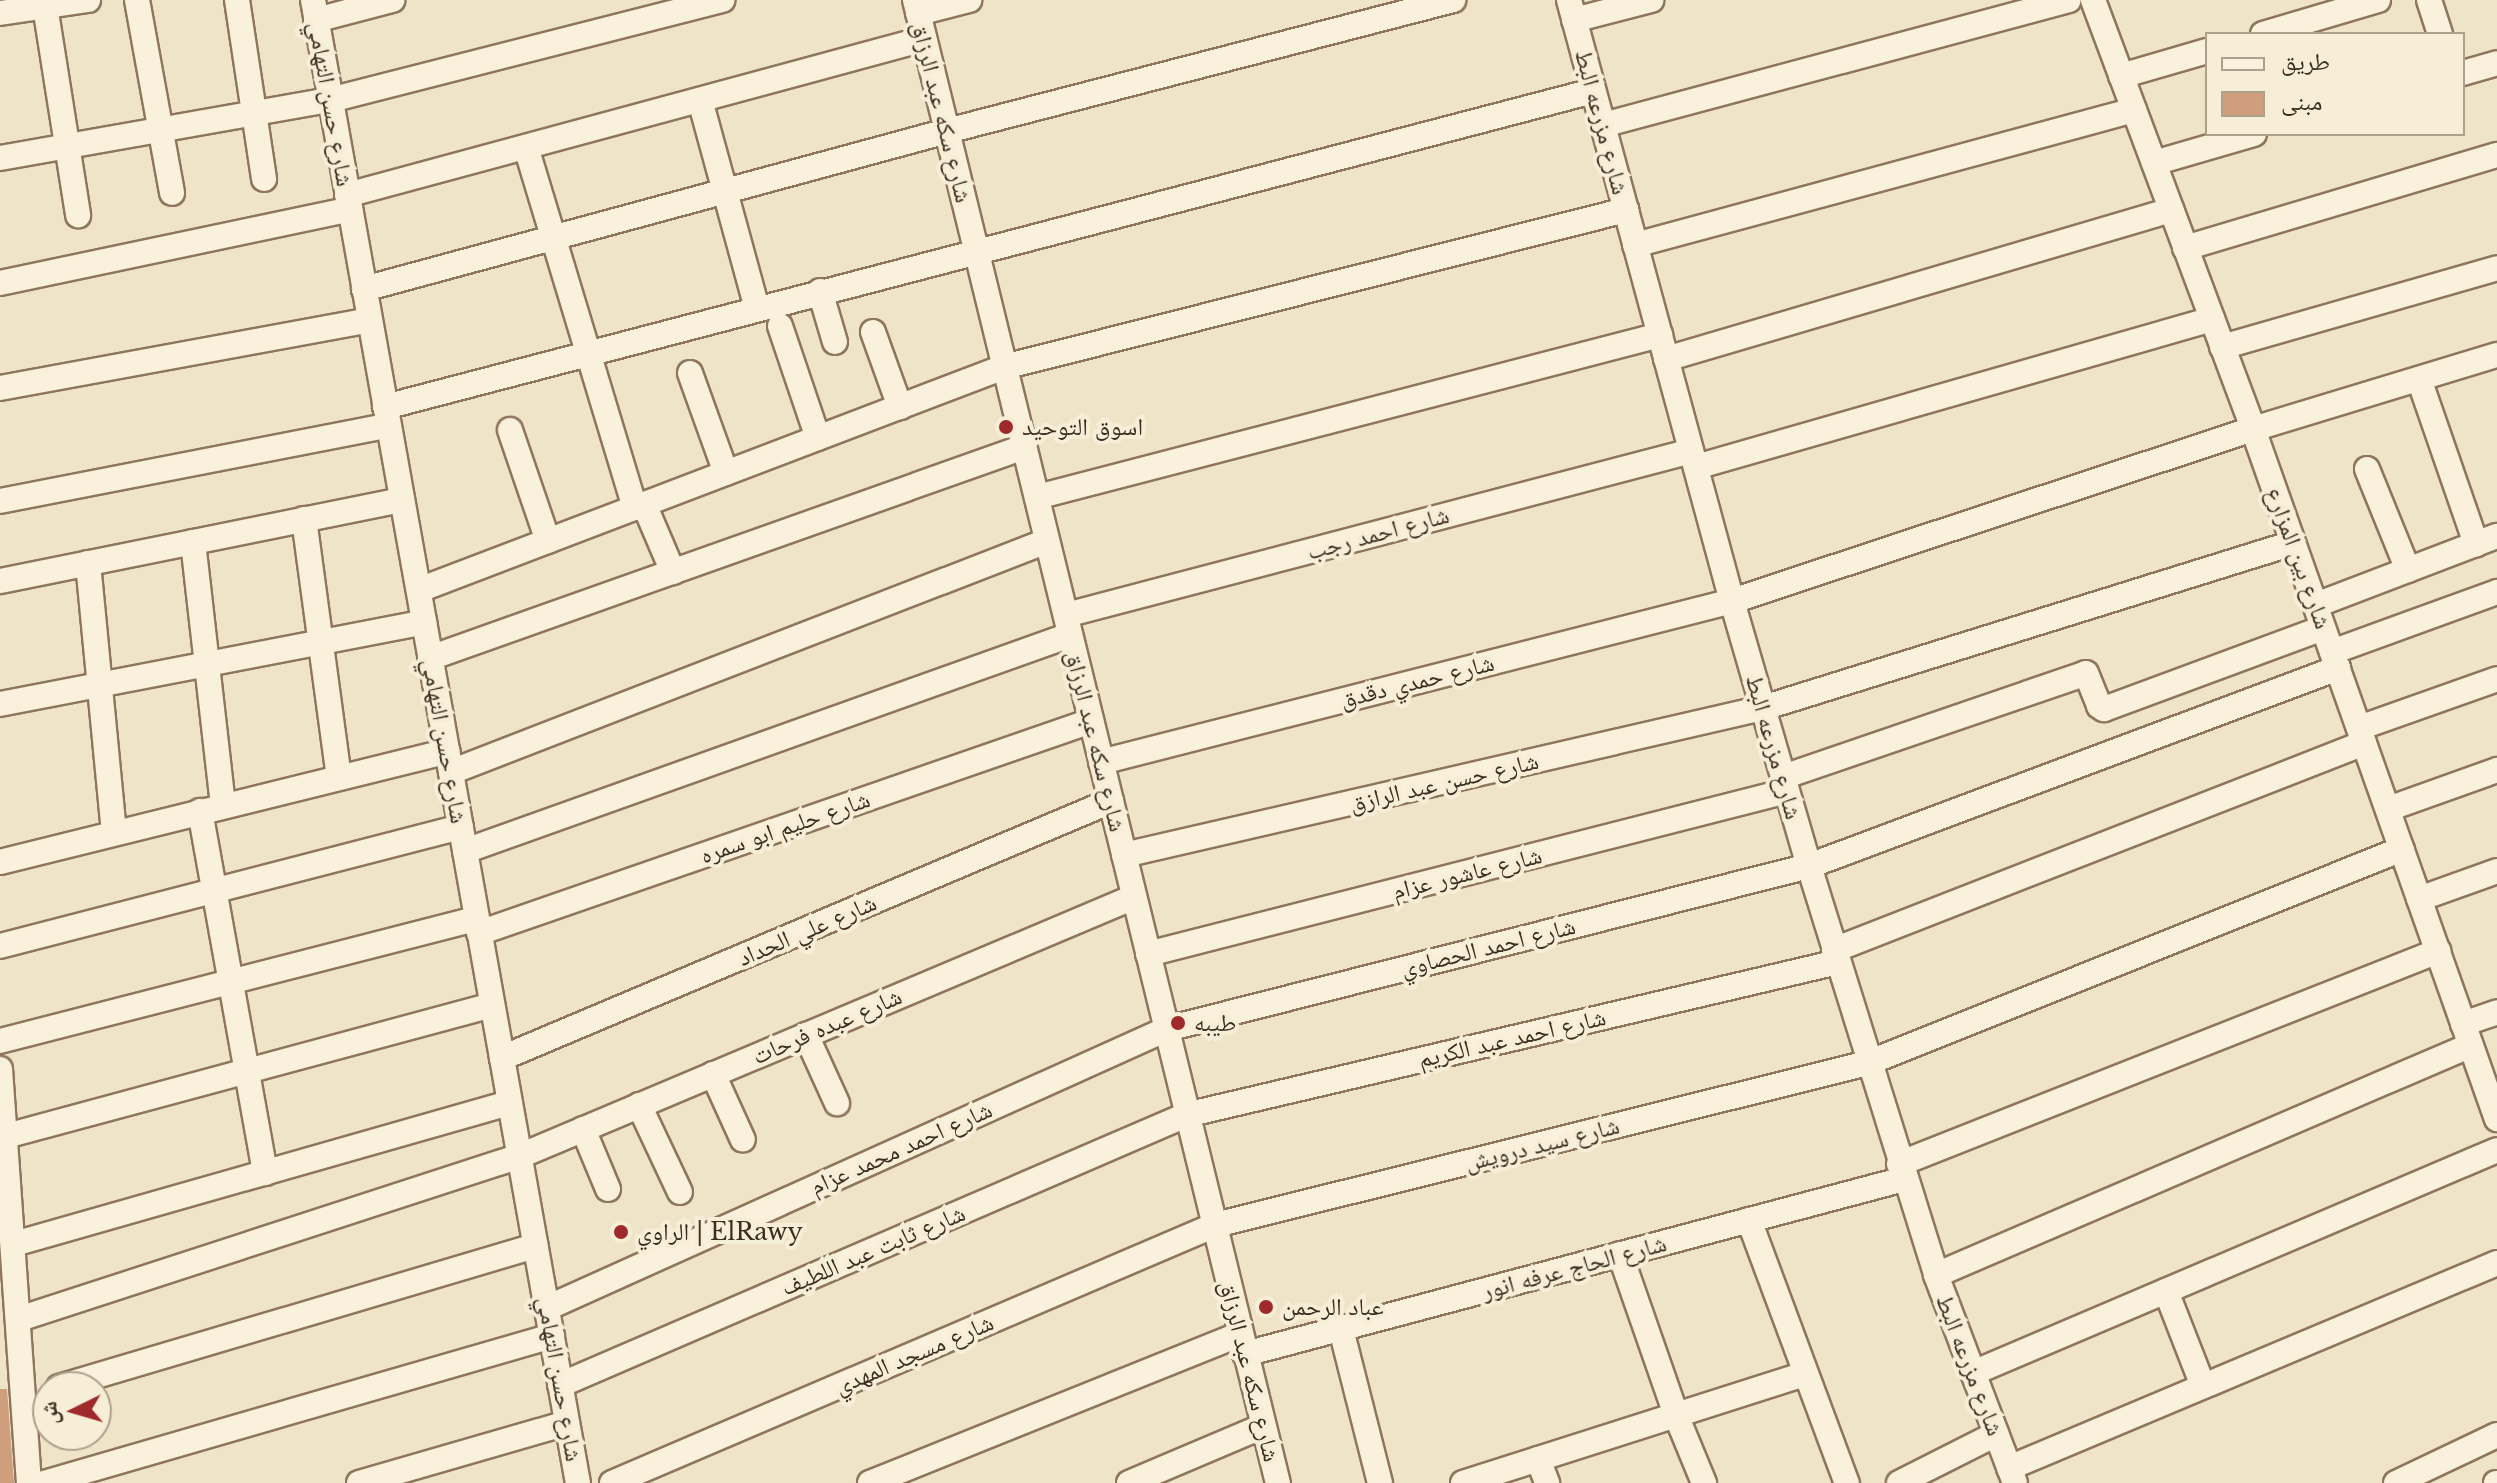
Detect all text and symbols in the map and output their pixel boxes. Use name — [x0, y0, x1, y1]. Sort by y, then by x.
street label: شارع حسن التهامي — [302, 19, 360, 189]
street label: شارع سكه عبد الرزاق — [906, 19, 978, 205]
legend — [2205, 32, 2465, 136]
street label: شارع مزرعه البط — [1569, 46, 1635, 198]
text: طريق — [2281, 47, 2330, 76]
text: مبنى — [2281, 87, 2322, 116]
place label: اسوق التوحيد — [1022, 413, 1143, 441]
marker: اسوق التوحيد — [997, 418, 1015, 436]
street label: شارع بين المزارع — [2260, 483, 2338, 633]
street label: شارع احمد رجب — [1304, 500, 1452, 566]
street label: شارع سكه عبد الرزاق — [1060, 648, 1132, 834]
street label: شارع حمدي دقدق — [1337, 648, 1497, 714]
street label: شارع حسن التهامي — [416, 656, 474, 826]
street label: شارع مزرعه البط — [1740, 672, 1808, 822]
street label: شارع حسن عبد الرازق — [1347, 746, 1541, 818]
street label: شارع حليم ابو سمره — [696, 784, 874, 870]
street label: شارع عاشور عزام — [1389, 841, 1545, 905]
street label: شارع علي الحداد — [733, 888, 881, 972]
street label: شارع احمد الحصاوي — [1398, 911, 1578, 983]
street label: شارع عبده فرحات — [748, 982, 906, 1070]
street label: شارع احمد عبد الكريم — [1415, 1002, 1609, 1074]
place label: طيبه — [1194, 1009, 1236, 1037]
marker: طيبه — [1169, 1014, 1187, 1032]
street label: شارع احمد محمد عزام — [806, 1095, 996, 1201]
street label: شارع سيد درويش — [1462, 1111, 1622, 1177]
street label: شارع ثابت عبد اللطيف — [777, 1198, 969, 1302]
place label: الراوي | ElRawy — [637, 1218, 803, 1246]
marker: الراوي | ElRawy — [612, 1223, 630, 1241]
street label: شارع الحاج عرفه انور — [1479, 1229, 1669, 1305]
street label: شارع سكه عبد الرزاق — [1214, 1278, 1286, 1464]
street label: شارع مزرعه البط — [1930, 1290, 2010, 1440]
place label: عباد الرحمن — [1282, 1293, 1384, 1321]
street label: شارع حسن التهامي — [531, 1294, 589, 1464]
marker: عباد الرحمن — [1257, 1298, 1275, 1316]
street label: شارع مسجد المهدي — [830, 1308, 998, 1400]
north arrow — [32, 1371, 112, 1451]
text: ش — [35, 1400, 64, 1426]

